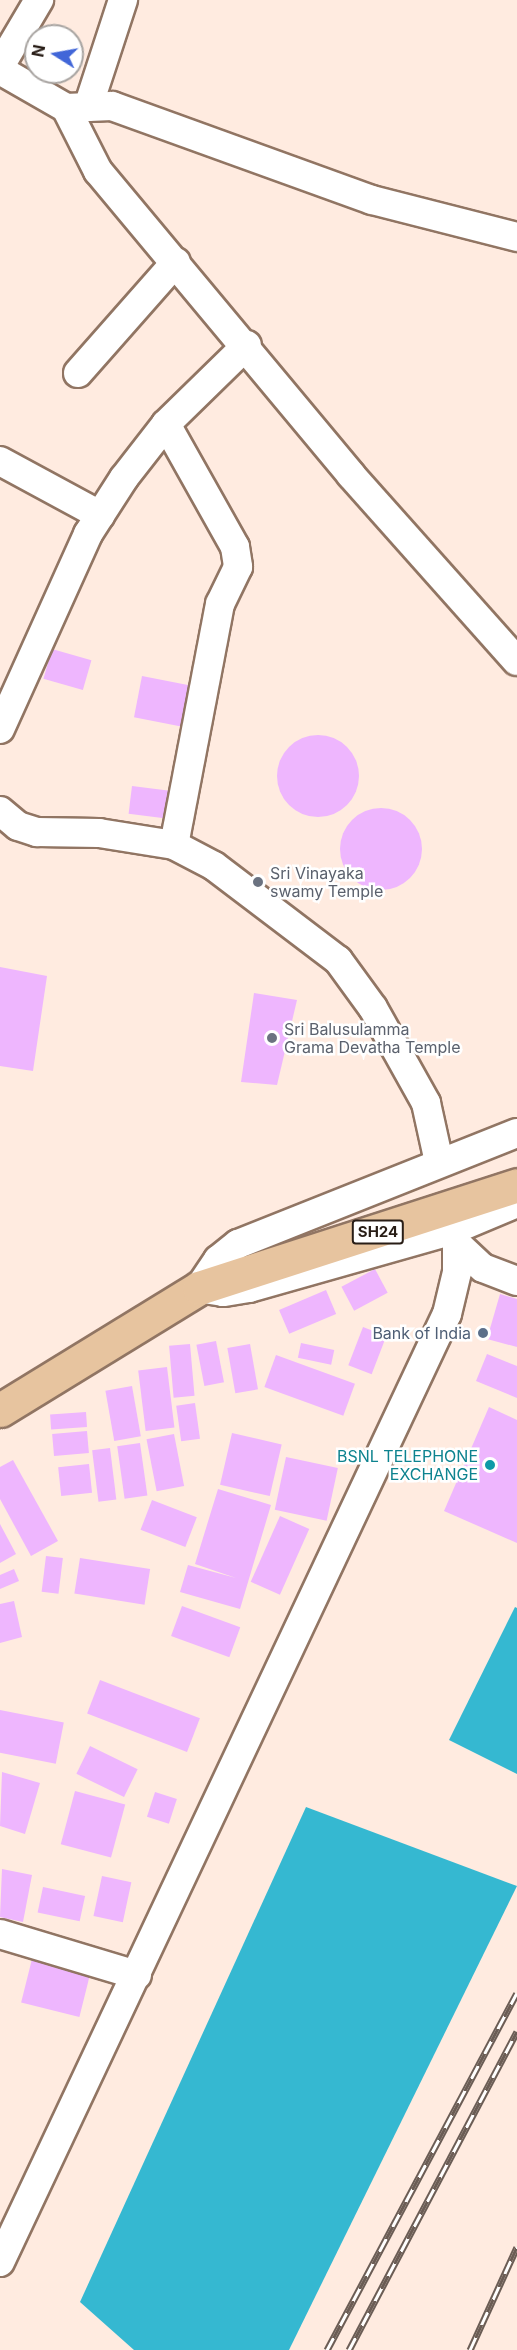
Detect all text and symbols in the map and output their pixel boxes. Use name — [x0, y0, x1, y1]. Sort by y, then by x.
north arrow — [24, 24, 84, 84]
text: N — [27, 43, 49, 59]
place label: Sri Vinayaka swamy Temple — [270, 863, 383, 901]
marker: Sri Vinayaka swamy Temple — [251, 875, 265, 889]
place label: Sri Balusulamma Grama Devatha Temple — [284, 1019, 461, 1057]
marker: Sri Balusulamma Grama Devatha Temple — [265, 1031, 279, 1045]
road number: SH24 — [351, 1220, 405, 1244]
place label: Bank of India — [372, 1323, 471, 1343]
marker: Bank of India — [476, 1326, 490, 1340]
place label: BSNL TELEPHONE EXCHANGE — [337, 1446, 478, 1484]
marker: BSNL TELEPHONE EXCHANGE — [483, 1458, 497, 1472]

